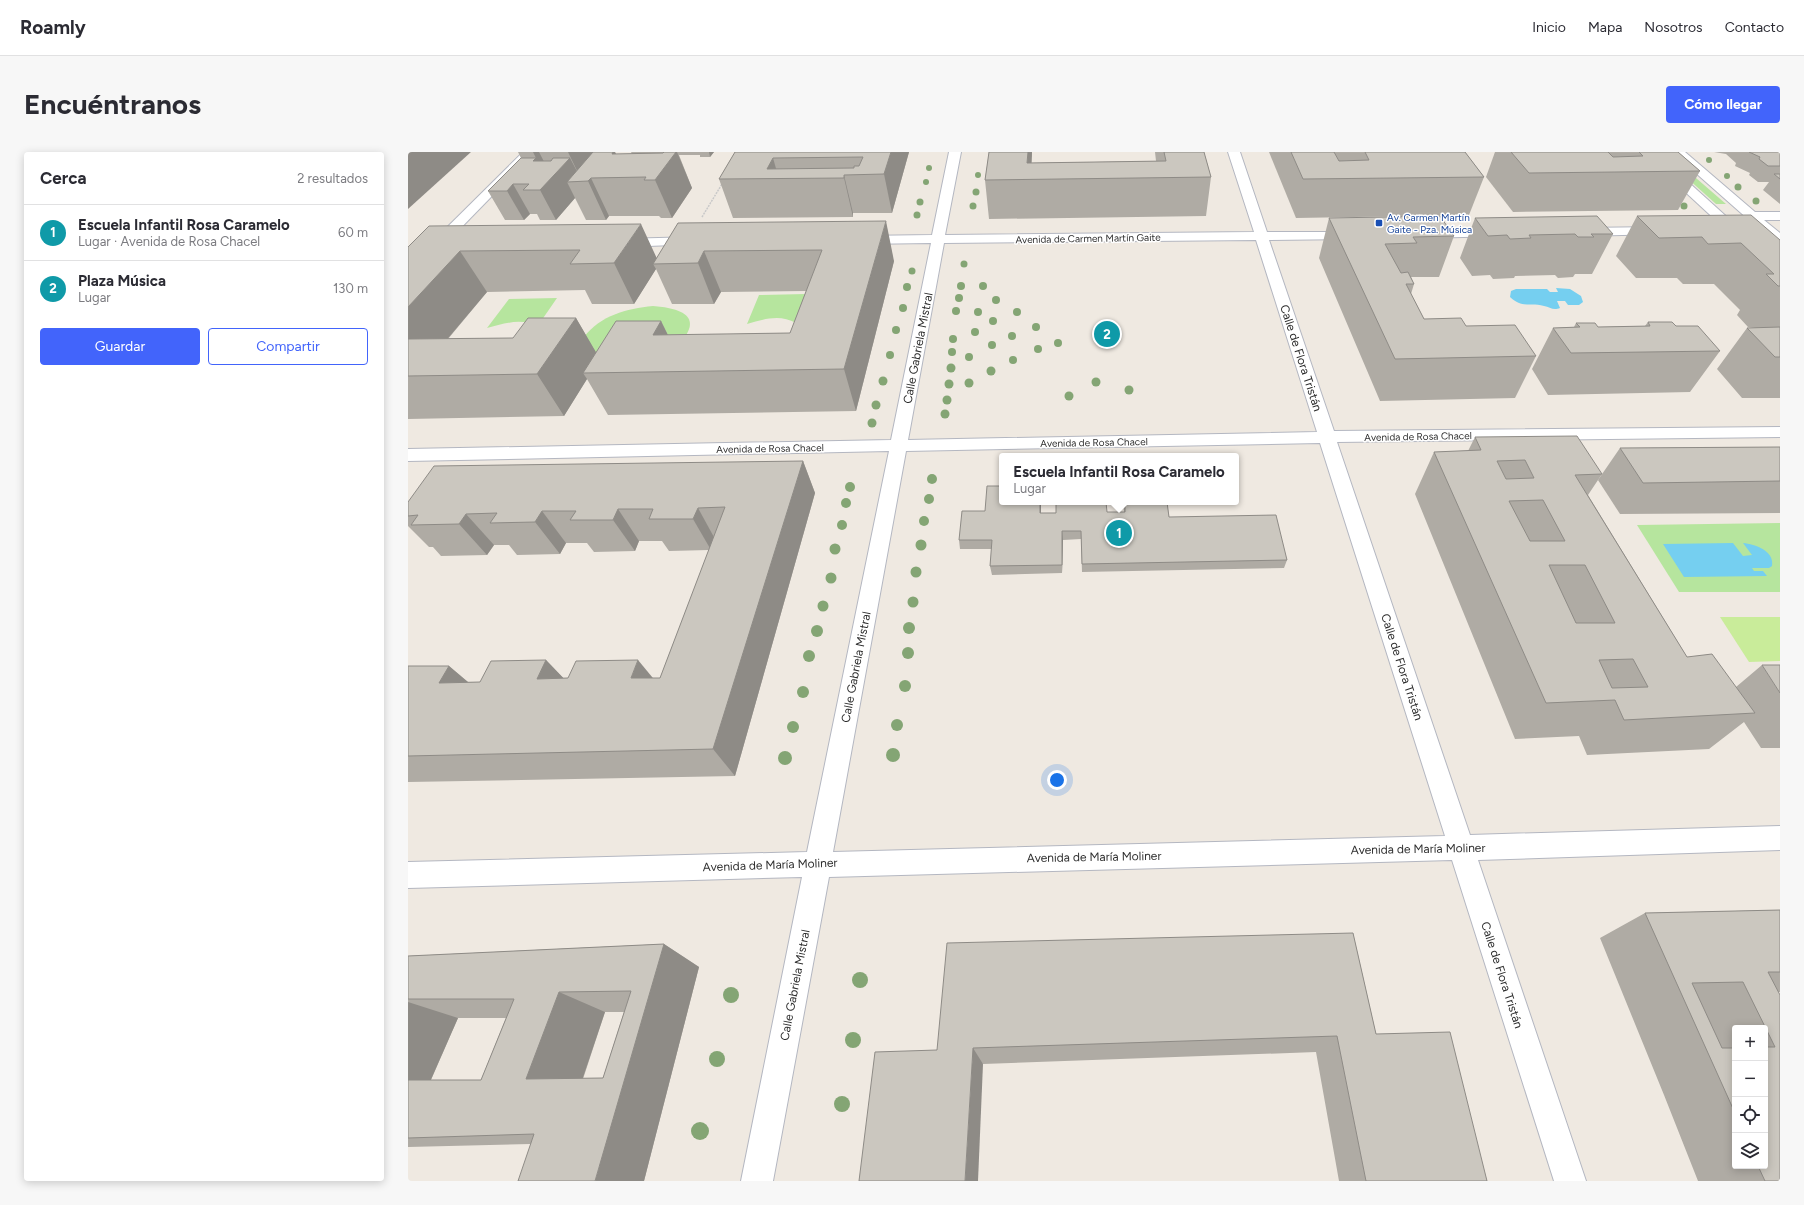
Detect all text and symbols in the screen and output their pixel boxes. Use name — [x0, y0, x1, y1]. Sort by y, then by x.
text: Roamly — [20, 16, 86, 39]
text: Inicio — [1532, 19, 1566, 36]
text: Mapa — [1588, 19, 1622, 36]
text: Nosotros — [1644, 19, 1703, 36]
text: Contacto — [1725, 19, 1784, 36]
button: Cómo llegar — [1666, 86, 1780, 123]
text: Encuéntranos — [24, 87, 201, 121]
text: Cerca — [40, 168, 87, 188]
text: 2 resultados — [297, 171, 368, 186]
place label: Av. Carmen Martín Gaite - Pza. Música — [1387, 211, 1472, 236]
text: Escuela Infantil Rosa Caramelo — [78, 216, 290, 234]
marker: Av. Carmen Martín Gaite - Pza. Música — [1374, 218, 1384, 228]
text: 1 — [50, 225, 56, 240]
text: 60 m — [338, 225, 368, 240]
street label: Avenida de Carmen Martín Gaite — [1015, 231, 1161, 246]
text: Lugar · Avenida de Rosa Chacel — [78, 234, 260, 249]
text: Plaza Música — [78, 272, 166, 290]
text: 2 — [49, 281, 57, 296]
text: 130 m — [333, 281, 368, 296]
text: Lugar — [78, 290, 111, 305]
street label: Calle Gabriela Mistral — [900, 291, 936, 405]
street label: Calle de Flora Tristán — [1277, 303, 1325, 413]
pin: 2 — [1094, 319, 1120, 349]
button: Guardar — [40, 328, 200, 365]
button: Compartir — [208, 328, 368, 365]
street label: Avenida de Rosa Chacel — [1364, 429, 1472, 444]
street label: Avenida de Rosa Chacel — [1040, 435, 1148, 450]
street label: Avenida de Rosa Chacel — [716, 441, 824, 456]
popup — [999, 453, 1239, 505]
text: Escuela Infantil Rosa Caramelo — [1013, 463, 1225, 481]
text: Lugar — [1013, 481, 1046, 496]
pin: 1 — [1106, 518, 1132, 548]
street label: Calle Gabriela Mistral — [838, 610, 874, 724]
street label: Calle de Flora Tristán — [1378, 612, 1426, 722]
your location — [1047, 770, 1067, 790]
street label: Avenida de María Moliner — [1350, 841, 1486, 857]
street label: Avenida de María Moliner — [1026, 849, 1162, 865]
street label: Avenida de María Moliner — [702, 856, 838, 874]
street label: Calle de Flora Tristán — [1478, 920, 1526, 1030]
street label: Calle Gabriela Mistral — [777, 928, 813, 1042]
map controls — [1732, 1025, 1768, 1169]
button: + — [1732, 1025, 1768, 1061]
button: − — [1732, 1061, 1768, 1097]
button: locate — [1732, 1097, 1768, 1133]
button: layers — [1732, 1133, 1768, 1169]

